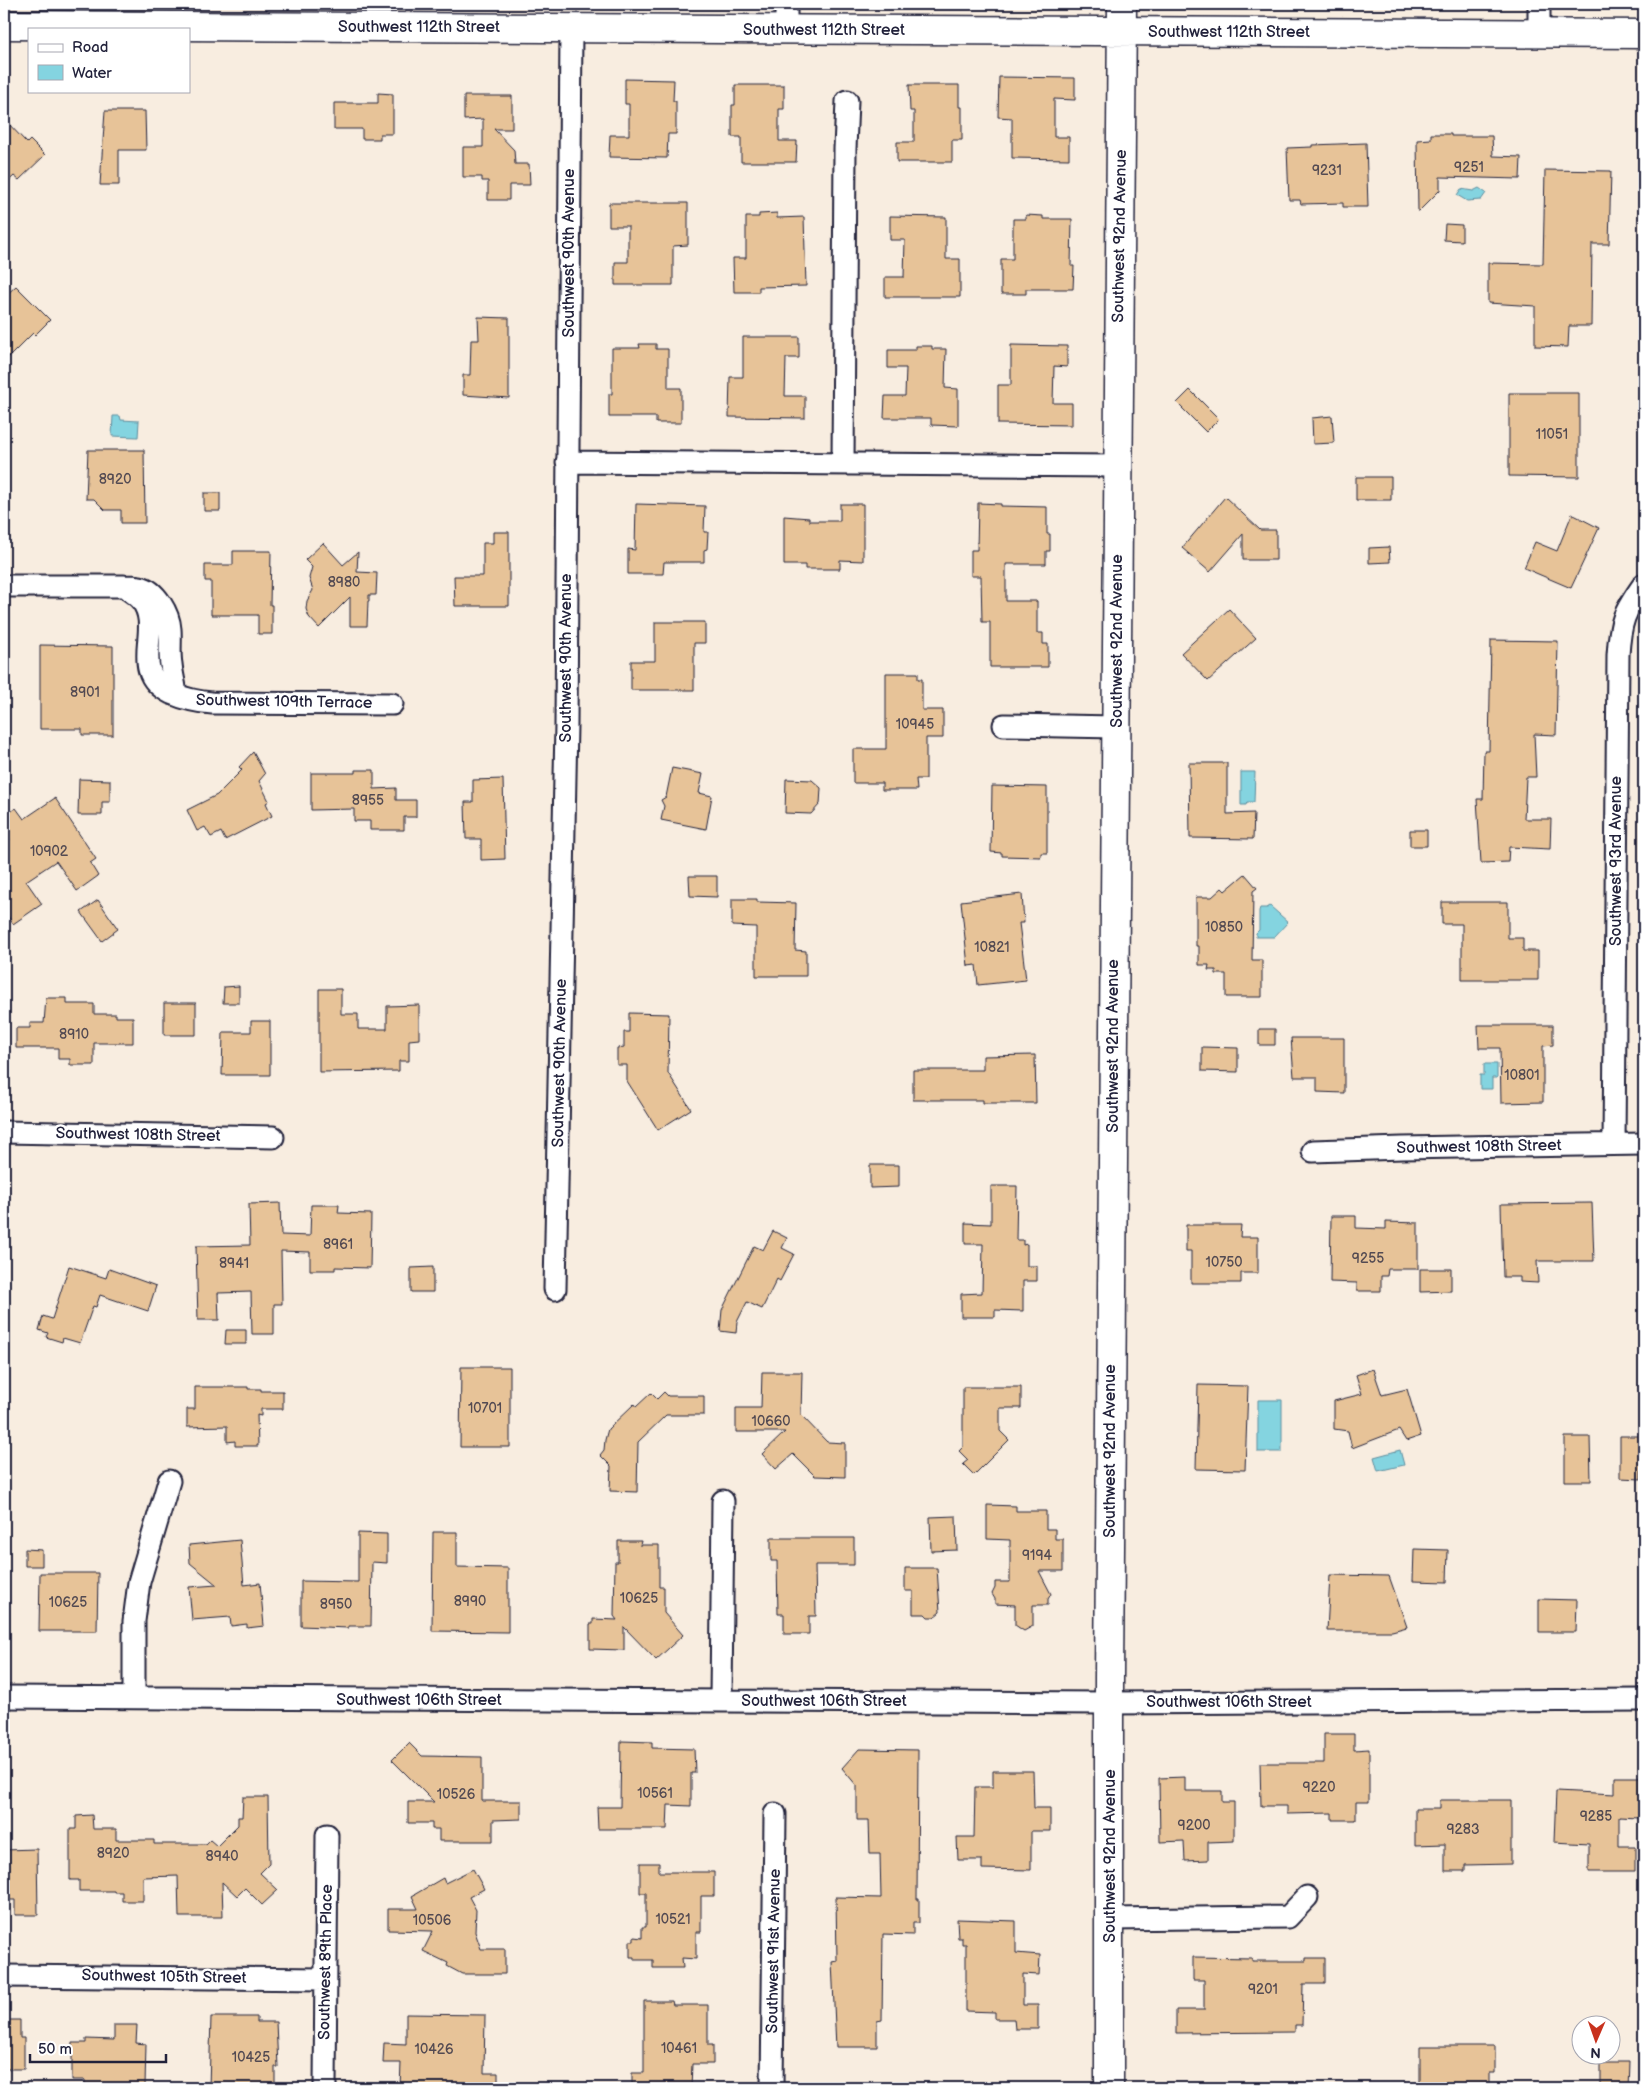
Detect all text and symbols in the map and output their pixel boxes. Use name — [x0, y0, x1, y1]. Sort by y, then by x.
street label: Southwest 112th Street — [338, 18, 500, 37]
street label: Southwest 112th Street — [743, 21, 905, 40]
street label: Southwest 112th Street — [1148, 23, 1310, 42]
legend — [28, 28, 190, 92]
text: Road — [72, 38, 108, 57]
text: Water — [72, 64, 112, 83]
street label: Southwest 92nd Avenue — [1109, 149, 1131, 323]
house number: 9251 — [1454, 159, 1484, 176]
house number: 9231 — [1312, 162, 1342, 179]
street label: Southwest 90th Avenue — [560, 168, 579, 337]
house number: 11051 — [1536, 426, 1568, 443]
house number: 8920 — [99, 471, 131, 488]
street label: Southwest 92nd Avenue — [1108, 554, 1127, 728]
street label: Southwest 90th Avenue — [557, 573, 576, 742]
house number: 8980 — [328, 574, 360, 591]
house number: 8901 — [70, 684, 100, 701]
street label: Southwest 109th Terrace — [196, 691, 373, 713]
house number: 10945 — [896, 716, 934, 733]
street label: Southwest 93rd Avenue — [1607, 775, 1626, 946]
house number: 8955 — [352, 792, 384, 809]
house number: 10902 — [30, 843, 69, 860]
house number: 10850 — [1205, 919, 1243, 936]
house number: 10821 — [974, 939, 1010, 956]
street label: Southwest 92nd Avenue — [1104, 959, 1123, 1133]
street label: Southwest 90th Avenue — [549, 978, 571, 1148]
house number: 8910 — [59, 1026, 89, 1043]
house number: 10801 — [1504, 1067, 1540, 1084]
street label: Southwest 108th Street — [55, 1124, 221, 1146]
street label: Southwest 108th Street — [1396, 1136, 1562, 1158]
house number: 8961 — [323, 1236, 353, 1253]
house number: 9255 — [1352, 1250, 1384, 1267]
house number: 10750 — [1206, 1254, 1242, 1271]
house number: 8941 — [219, 1255, 249, 1272]
street label: Southwest 92nd Avenue — [1101, 1364, 1120, 1538]
house number: 10701 — [468, 1400, 502, 1417]
house number: 10660 — [752, 1413, 791, 1430]
house number: 9194 — [1022, 1547, 1053, 1564]
house number: 10625 — [620, 1590, 658, 1607]
house number: 8990 — [454, 1593, 486, 1610]
house number: 10625 — [49, 1594, 87, 1611]
house number: 8950 — [320, 1596, 352, 1613]
street label: Southwest 106th Street — [336, 1691, 502, 1710]
street label: Southwest 106th Street — [741, 1692, 907, 1711]
street label: Southwest 106th Street — [1146, 1693, 1312, 1712]
street label: Southwest 92nd Avenue — [1101, 1769, 1120, 1943]
house number: 9220 — [1303, 1779, 1335, 1796]
house number: 10561 — [637, 1785, 673, 1802]
house number: 10526 — [437, 1786, 476, 1803]
house number: 9285 — [1580, 1808, 1612, 1825]
house number: 9200 — [1178, 1817, 1210, 1834]
house number: 9283 — [1446, 1821, 1480, 1838]
house number: 8920 — [97, 1845, 129, 1862]
house number: 8940 — [205, 1848, 239, 1865]
street label: Southwest 91st Avenue — [763, 1868, 785, 2034]
street label: Southwest 89th Place — [315, 1884, 337, 2040]
house number: 10521 — [655, 1911, 691, 1928]
house number: 10506 — [413, 1912, 452, 1929]
street label: Southwest 105th Street — [81, 1966, 247, 1988]
house number: 9201 — [1248, 1981, 1278, 1998]
north arrow — [1570, 2014, 1620, 2064]
scale bar — [30, 2032, 166, 2064]
text: 50 m — [38, 2040, 72, 2059]
house number: 10461 — [661, 2040, 697, 2057]
house number: 10426 — [414, 2041, 454, 2058]
text: N — [1590, 2044, 1601, 2061]
house number: 10425 — [232, 2049, 270, 2066]

